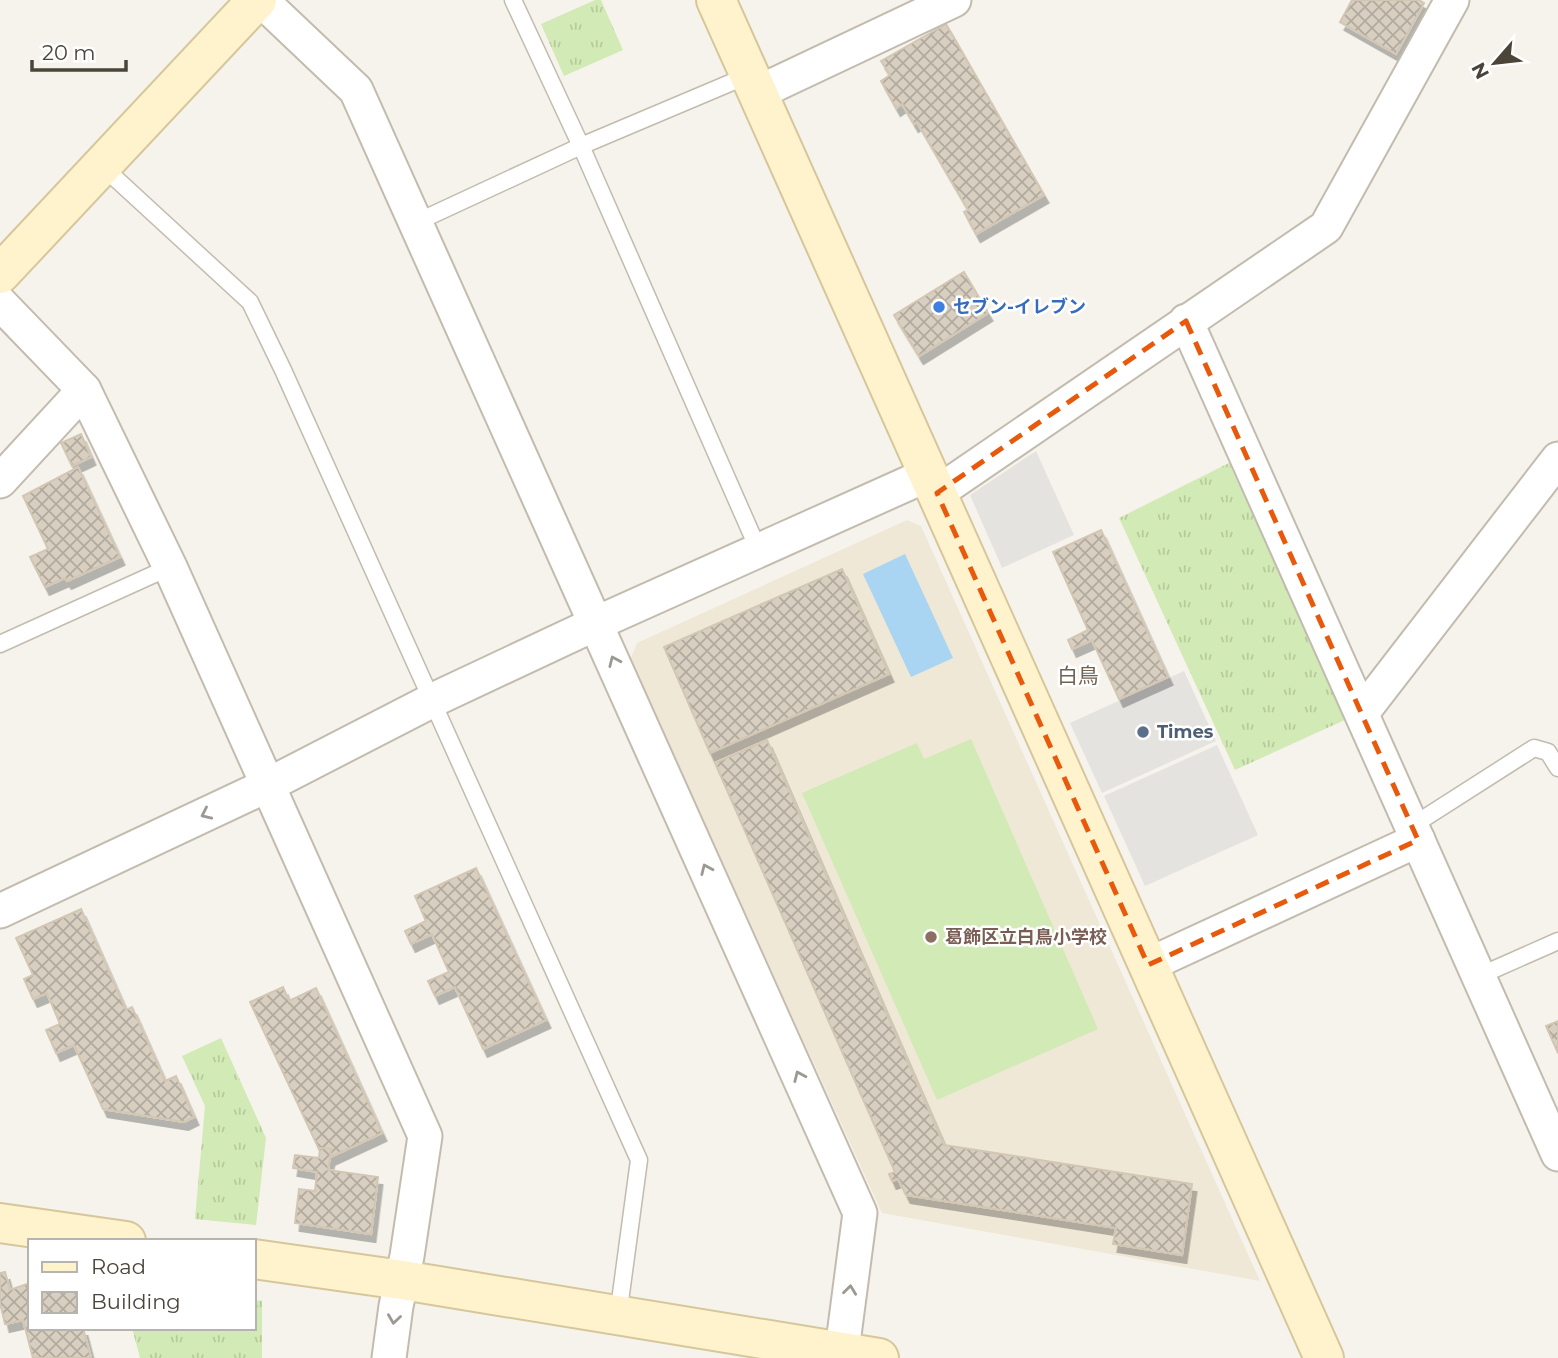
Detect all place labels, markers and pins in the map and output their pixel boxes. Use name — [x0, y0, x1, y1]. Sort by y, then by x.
place label: セブン-イレブン — [953, 296, 1086, 318]
marker: セブン-イレブン — [931, 299, 947, 315]
place label: Times — [1157, 721, 1214, 743]
marker: Times — [1135, 724, 1151, 740]
place label: 葛飾区立白鳥小学校 — [945, 926, 1107, 948]
marker: 葛飾区立白鳥小学校 — [923, 929, 939, 945]

